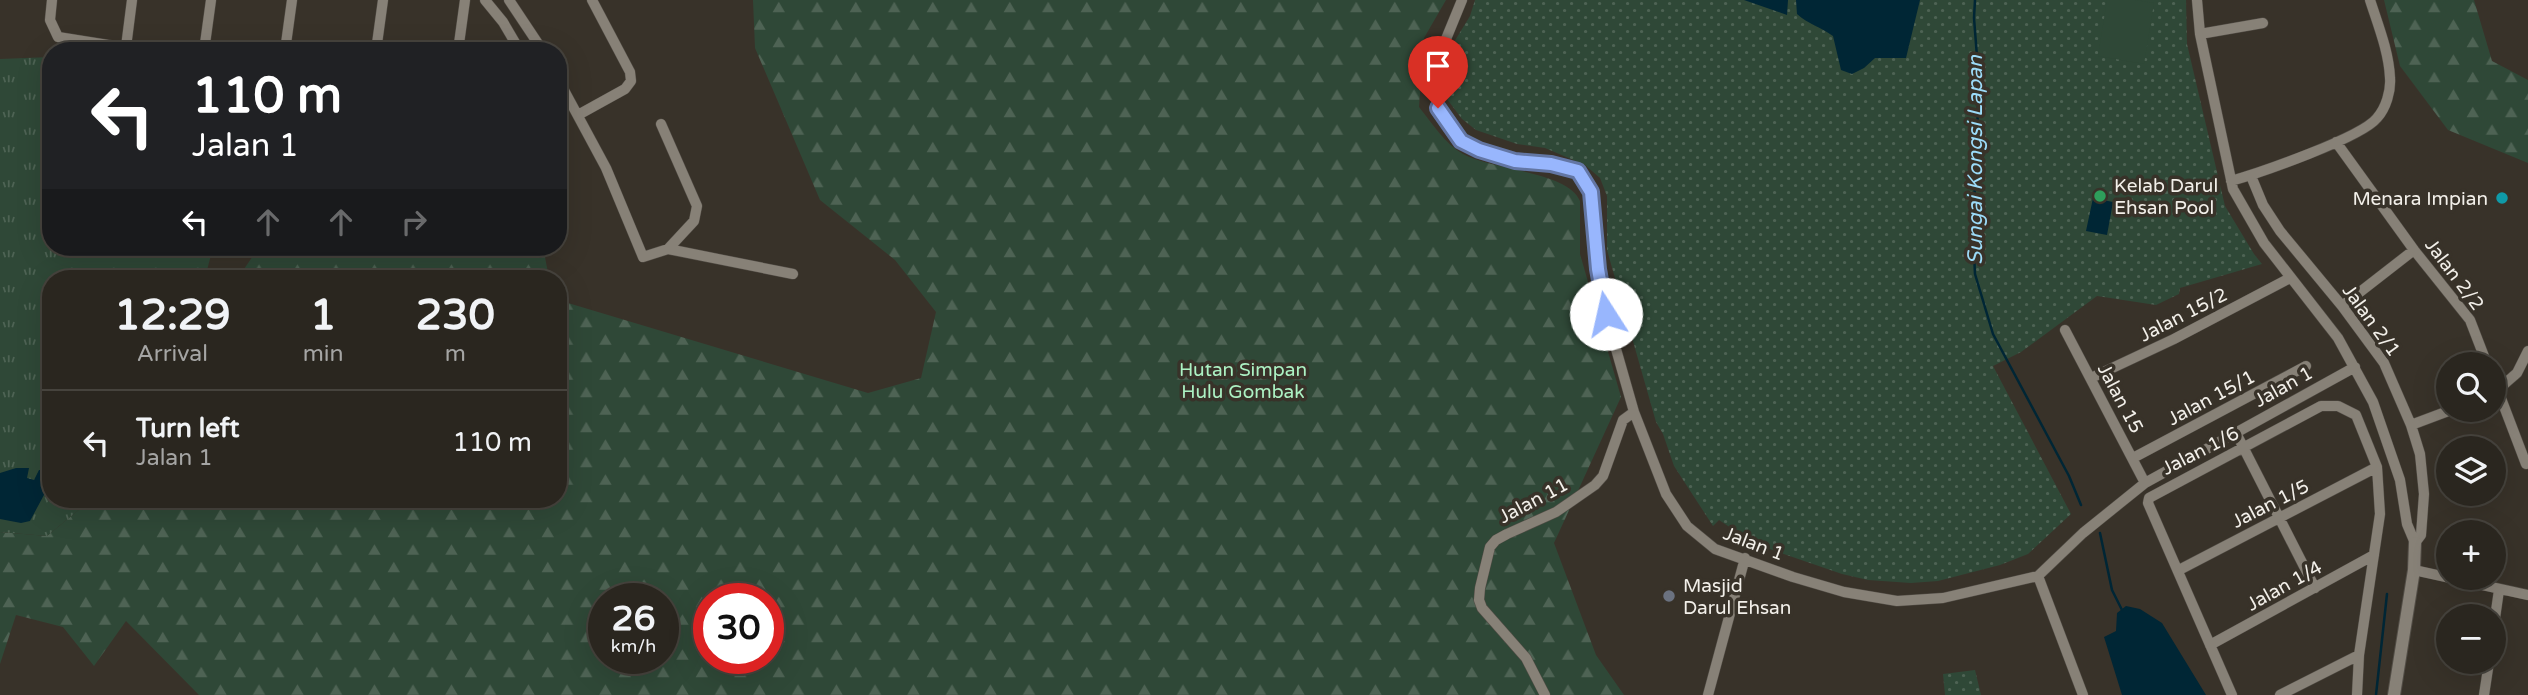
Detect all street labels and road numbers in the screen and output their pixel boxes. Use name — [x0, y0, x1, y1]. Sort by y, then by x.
street label: Jalan 2/2 — [2420, 235, 2488, 315]
street label: Jalan 2/1 — [2338, 280, 2405, 361]
street label: Jalan 15/2 — [2136, 283, 2231, 346]
street label: Jalan 15 — [2093, 360, 2148, 437]
street label: Jalan 1 — [2250, 362, 2317, 412]
street label: Jalan 15/1 — [2164, 366, 2259, 430]
street label: Jalan 1/6 — [2158, 422, 2243, 480]
street label: Jalan 11 — [1495, 473, 1572, 528]
street label: Jalan 1/5 — [2228, 475, 2313, 533]
street label: Jalan 1 — [1720, 522, 1787, 566]
street label: Jalan 1/4 — [2243, 556, 2326, 616]

